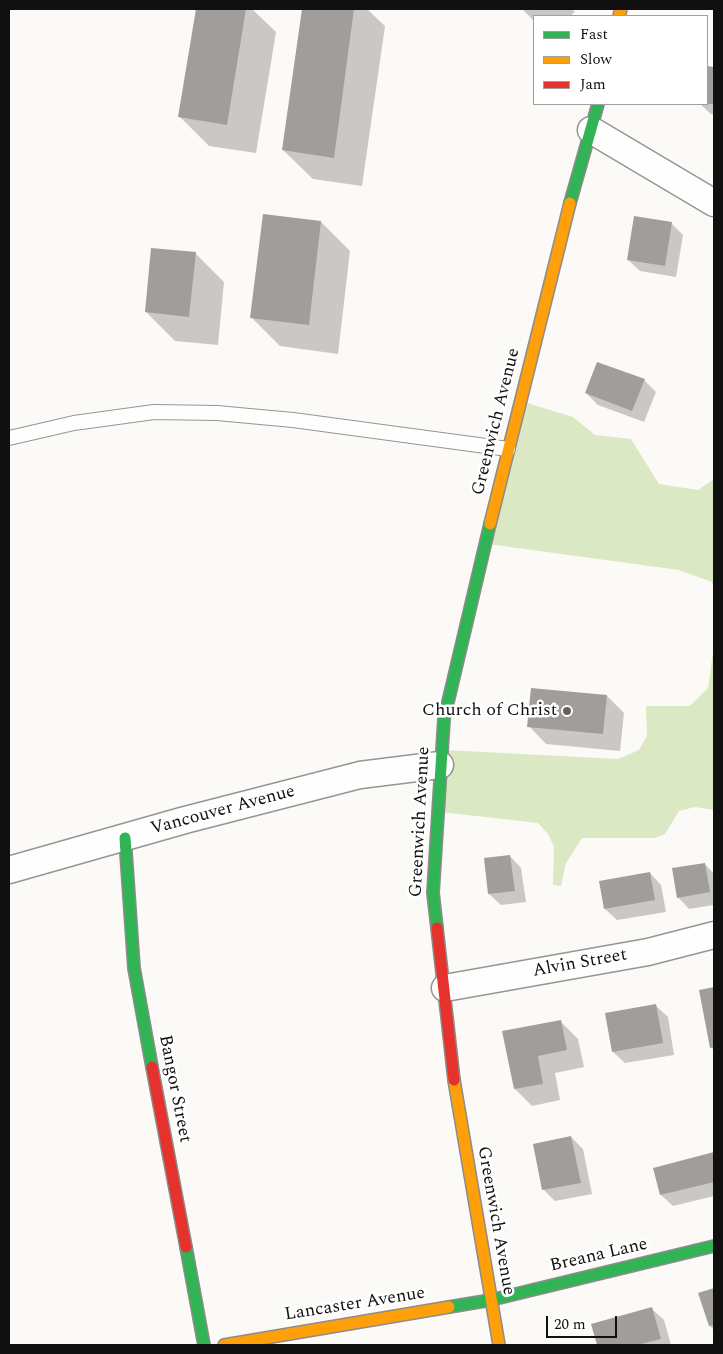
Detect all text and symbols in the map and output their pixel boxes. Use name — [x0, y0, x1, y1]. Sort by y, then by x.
legend — [533, 15, 708, 105]
text: Fast — [580, 23, 608, 46]
text: Slow — [580, 48, 612, 71]
text: Jam — [580, 73, 606, 96]
street label: Greenwich Avenue — [468, 346, 526, 498]
place label: Church of Christ — [422, 700, 557, 722]
marker: Church of Christ — [561, 705, 573, 717]
street label: Greenwich Avenue — [406, 746, 436, 898]
street label: Vancouver Avenue — [148, 781, 298, 841]
street label: Alvin Street — [531, 945, 629, 983]
street label: Bangor Street — [153, 1033, 195, 1145]
street label: Greenwich Avenue — [471, 1145, 519, 1297]
street label: Breana Lane — [548, 1234, 650, 1278]
street label: Lancaster Avenue — [283, 1283, 427, 1327]
scale bar — [548, 1306, 619, 1338]
text: 20 m — [554, 1313, 586, 1336]

